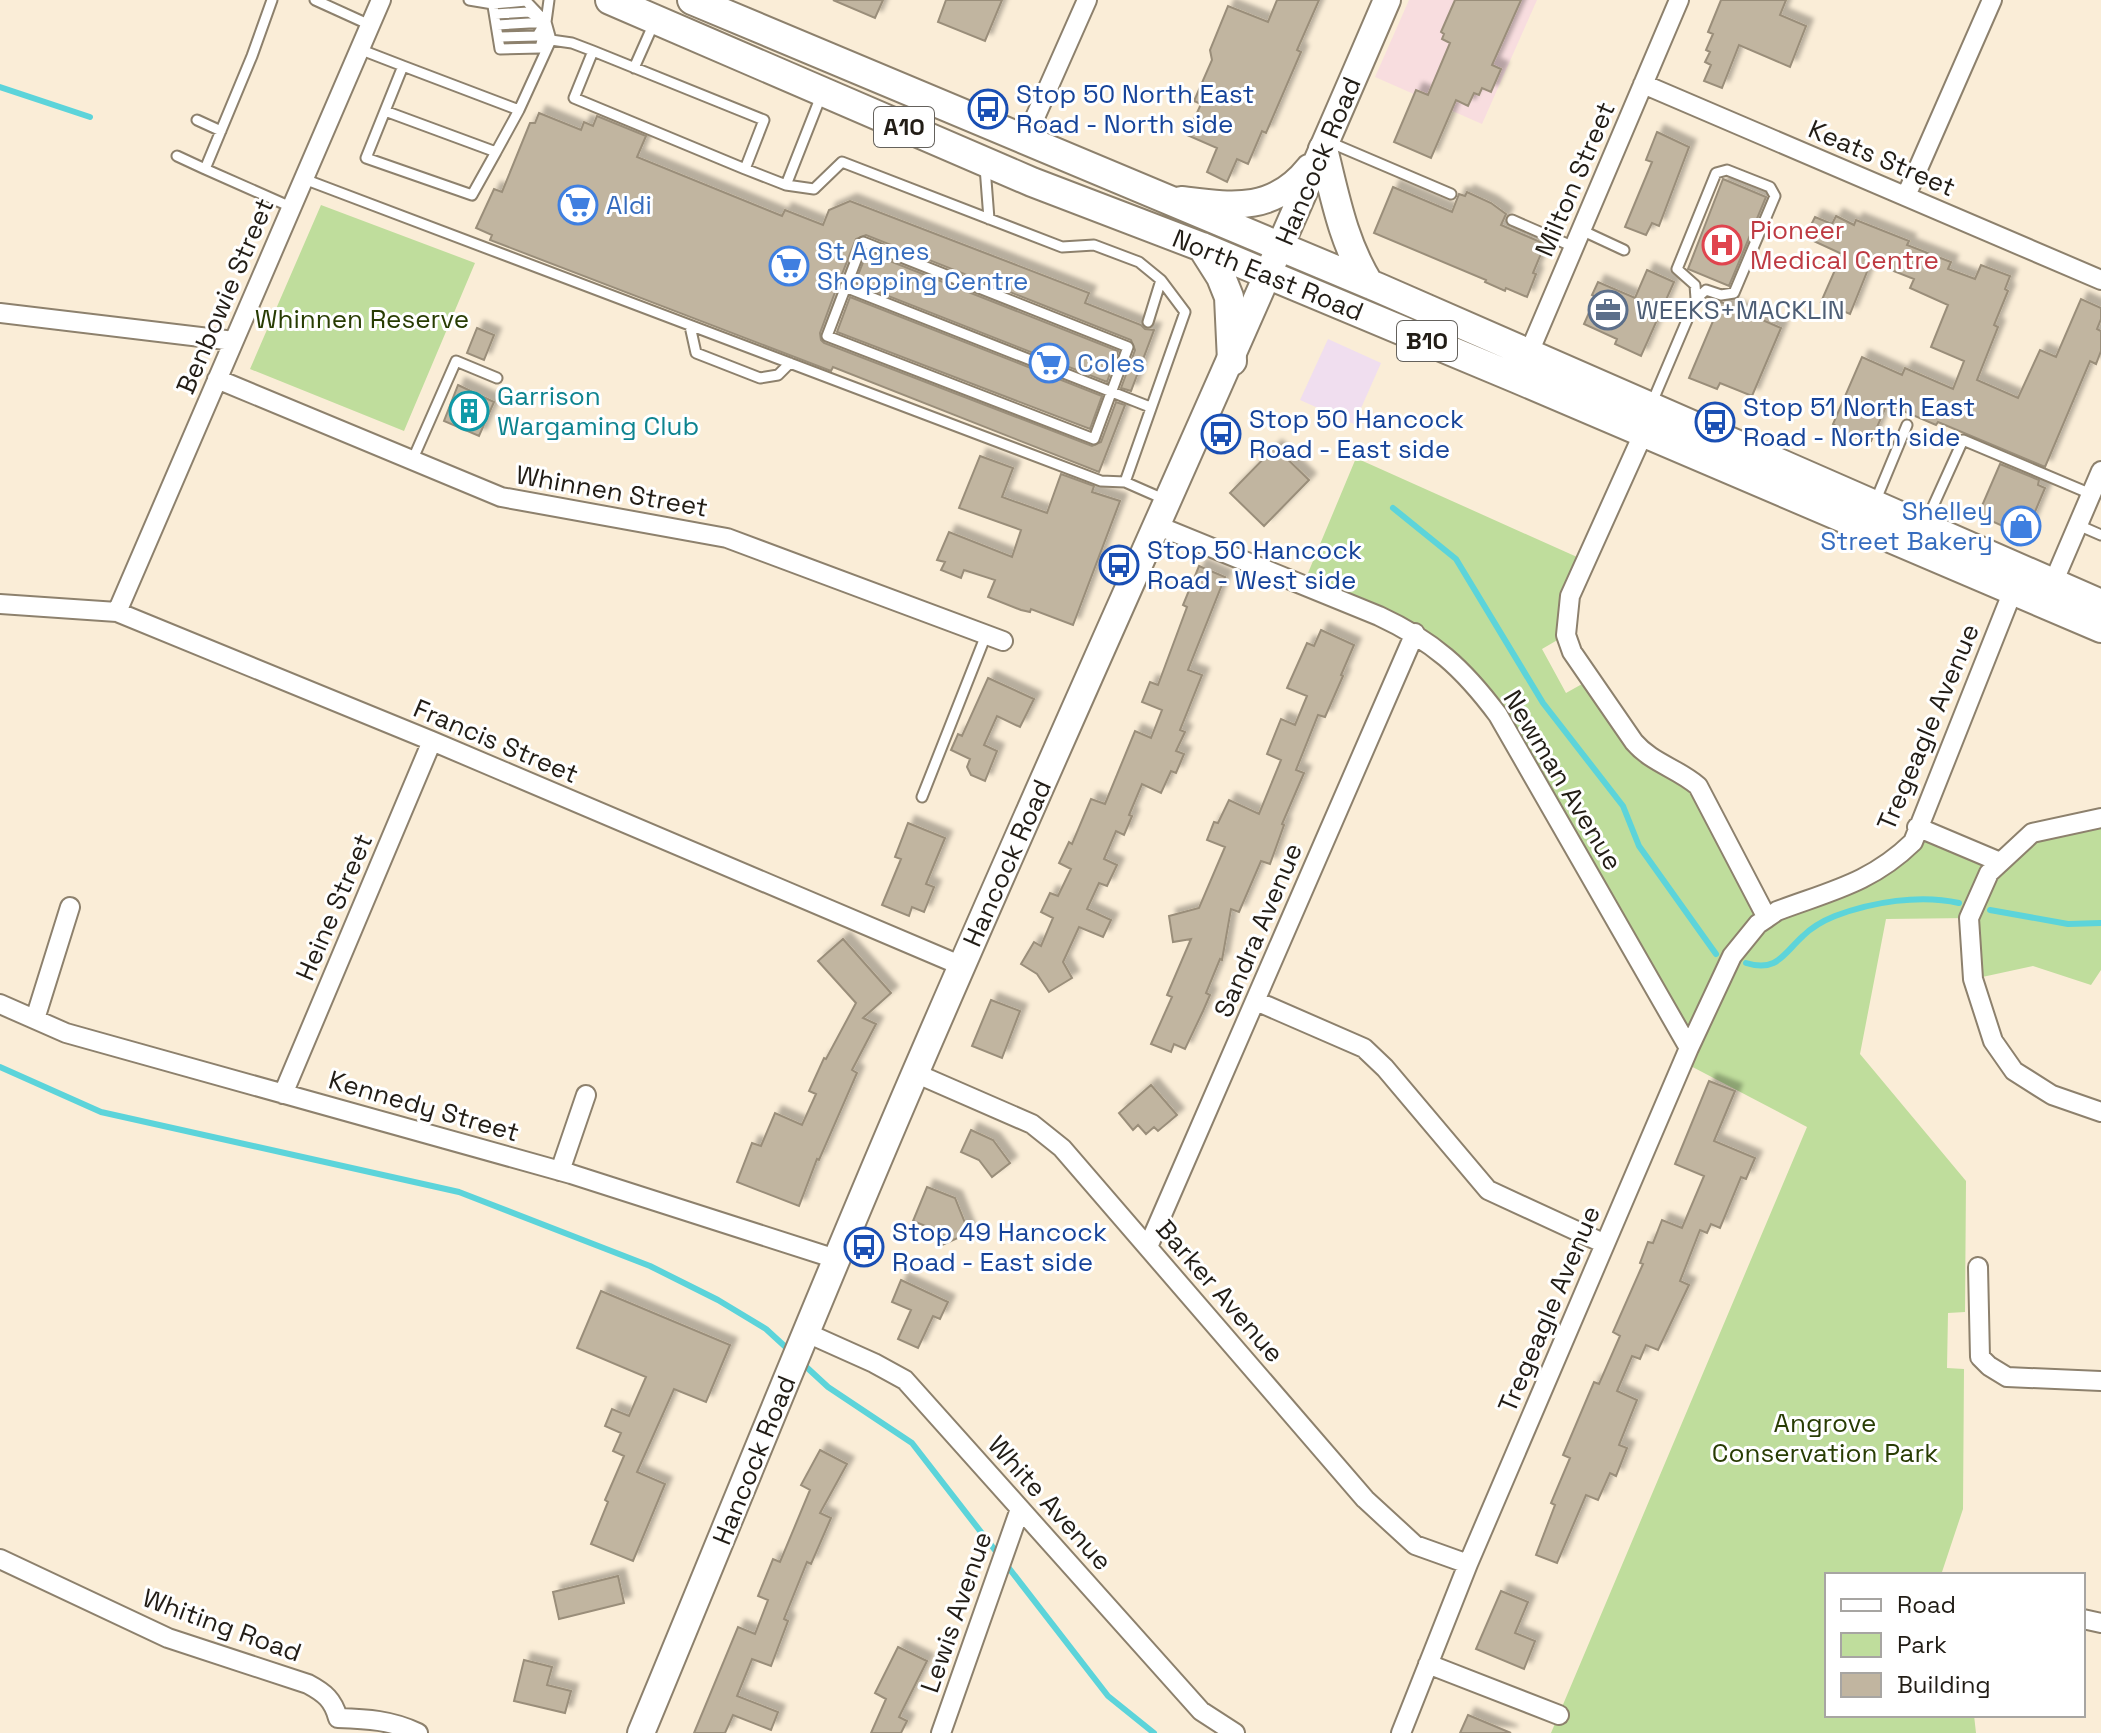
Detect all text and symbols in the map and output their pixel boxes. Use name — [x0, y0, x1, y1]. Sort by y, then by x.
street label: Hancock Road — [1267, 72, 1369, 250]
place label: Stop 50 North East Road - North side — [1016, 77, 1254, 141]
bus stop icon: Stop 50 North East Road - North side — [967, 88, 1009, 130]
street label: Milton Street — [1527, 96, 1623, 262]
road number: A10 — [874, 107, 934, 147]
street label: Keats Street — [1803, 112, 1961, 204]
supermarket icon: Aldi — [557, 184, 599, 226]
place label: Aldi — [606, 188, 652, 222]
street label: Benbowie Street — [168, 193, 282, 399]
place label: Pioneer Medical Centre — [1750, 213, 1939, 277]
street label: North East Road — [1167, 221, 1369, 329]
hospital icon: Pioneer Medical Centre — [1701, 224, 1743, 266]
place label: St Agnes Shopping Centre — [817, 234, 1028, 298]
supermarket icon: St Agnes Shopping Centre — [768, 245, 810, 287]
office icon: WEEKS+MACKLIN — [1587, 289, 1629, 331]
place label: WEEKS+MACKLIN — [1636, 293, 1845, 327]
park label: Whinnen Reserve — [255, 302, 469, 336]
road number: B10 — [1397, 321, 1457, 361]
supermarket icon: Coles — [1028, 342, 1070, 384]
place label: Coles — [1077, 346, 1145, 380]
place label: Garrison Wargaming Club — [497, 379, 699, 443]
building icon: Garrison Wargaming Club — [448, 390, 490, 432]
place label: Stop 51 North East Road - North side — [1743, 390, 1975, 454]
bus stop icon: Stop 51 North East Road - North side — [1694, 401, 1736, 443]
place label: Stop 50 Hancock Road - East side — [1249, 402, 1464, 466]
bus stop icon: Stop 50 Hancock Road - East side — [1200, 413, 1242, 455]
street label: Whinnen Street — [513, 457, 711, 525]
place label: Shelley Street Bakery — [1820, 494, 1993, 558]
shop icon: Shelley Street Bakery — [2000, 505, 2042, 547]
place label: Stop 50 Hancock Road - West side — [1147, 533, 1362, 597]
bus stop icon: Stop 50 Hancock Road - West side — [1098, 544, 1140, 586]
street label: Tregeagle Avenue — [1869, 618, 1987, 836]
street label: Newman Avenue — [1496, 684, 1630, 876]
street label: Francis Street — [408, 691, 584, 791]
street label: Hancock Road — [955, 774, 1059, 952]
street label: Heine Street — [288, 828, 380, 986]
street label: Sandra Avenue — [1206, 838, 1310, 1022]
street label: Kennedy Street — [325, 1063, 523, 1149]
street label: Tregeagle Avenue — [1490, 1200, 1608, 1418]
street label: Barker Avenue — [1149, 1212, 1291, 1370]
place label: Stop 49 Hancock Road - East side — [892, 1215, 1107, 1279]
bus stop icon: Stop 49 Hancock Road - East side — [843, 1226, 885, 1268]
street label: Hancock Road — [705, 1370, 803, 1550]
park label: Angrove Conservation Park — [1712, 1406, 1938, 1470]
street label: White Avenue — [980, 1428, 1120, 1578]
street label: Lewis Avenue — [913, 1527, 999, 1697]
legend — [1825, 1573, 2085, 1717]
street label: Whiting Road — [138, 1581, 306, 1669]
text: Road — [1897, 1589, 1956, 1620]
text: Park — [1897, 1629, 1947, 1660]
text: Building — [1897, 1669, 1991, 1700]

